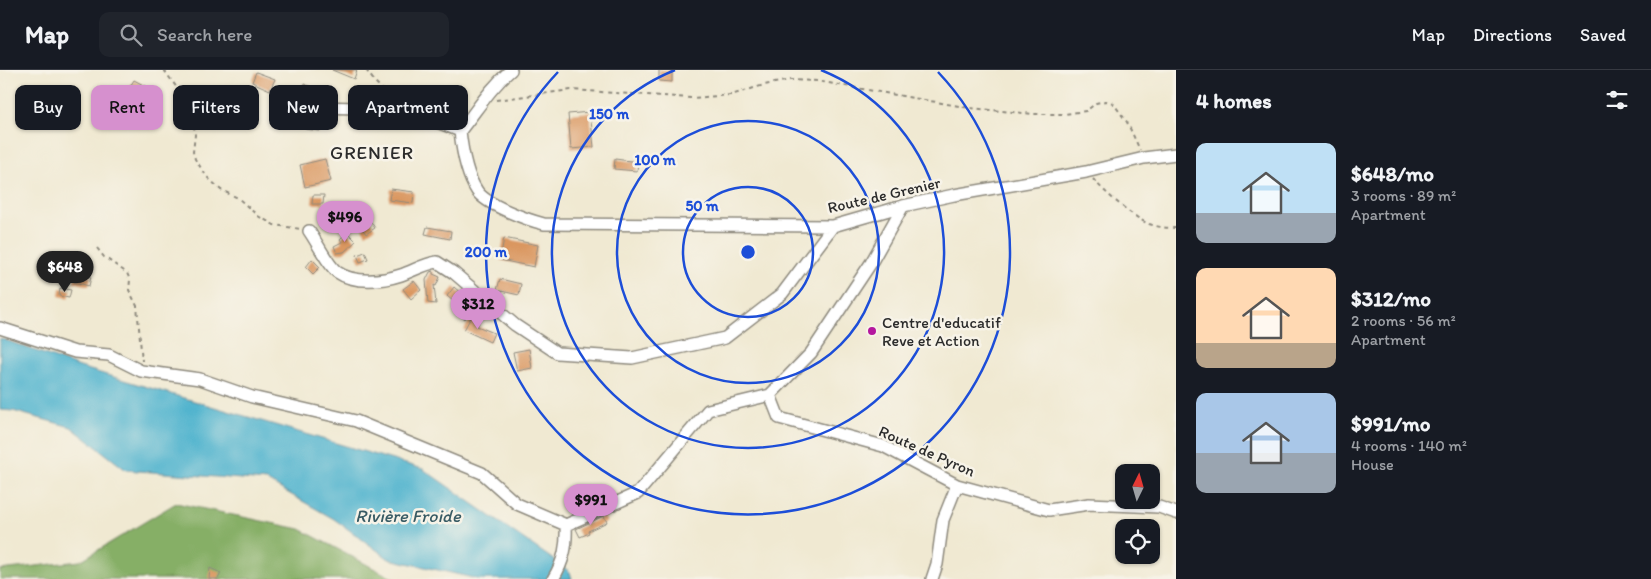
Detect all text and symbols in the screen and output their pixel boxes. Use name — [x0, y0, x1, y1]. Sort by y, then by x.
search box — [99, 12, 449, 57]
text: Map — [25, 20, 69, 49]
icon: search — [117, 21, 145, 49]
text: Search here — [157, 23, 252, 46]
text: Map — [1412, 24, 1445, 46]
text: Directions — [1473, 24, 1552, 46]
text: Saved — [1580, 24, 1626, 46]
chip: Buy — [15, 85, 81, 130]
chip: Rent — [91, 85, 163, 130]
chip: Filters — [173, 85, 259, 130]
chip: New — [269, 85, 338, 130]
chip: Apartment — [348, 85, 468, 130]
icon: filters — [1603, 86, 1631, 114]
text: 4 homes — [1196, 88, 1272, 113]
text: 150 m — [589, 105, 629, 123]
district label: GRENIER — [330, 141, 414, 164]
text: 100 m — [634, 151, 676, 169]
text: $648/mo — [1351, 161, 1434, 186]
icon: home — [1236, 163, 1296, 223]
street label: Route de Grenier — [826, 173, 942, 217]
text: 3 rooms · 89 m² — [1351, 186, 1456, 205]
text: 50 m — [685, 197, 719, 215]
pin: $496 — [315, 200, 375, 243]
text: Apartment — [1351, 205, 1426, 224]
text: $496 — [328, 207, 362, 226]
text: 200 m — [465, 243, 508, 261]
centre of rings — [739, 243, 757, 261]
pin: $648 — [35, 250, 95, 293]
text: $648 — [48, 257, 82, 276]
text: $312/mo — [1351, 286, 1431, 311]
pin: $312 — [448, 288, 508, 330]
icon: home — [1236, 288, 1296, 348]
text: $312 — [462, 294, 494, 313]
text: 2 rooms · 56 m² — [1351, 311, 1456, 330]
place label: Centre d'educatif Reve et Action — [882, 313, 1001, 350]
marker: Centre d'educatif Reve et Action — [866, 325, 878, 337]
text: Apartment — [1351, 330, 1426, 349]
text: $991/mo — [1351, 411, 1431, 436]
icon: home — [1236, 413, 1296, 473]
street label: Route de Pyron — [876, 421, 978, 481]
text: 4 rooms · 140 m² — [1351, 436, 1467, 455]
text: House — [1351, 455, 1394, 474]
north arrow — [1115, 464, 1160, 509]
map controls — [1115, 464, 1160, 564]
pin: $991 — [561, 484, 621, 526]
text: $991 — [575, 490, 607, 509]
water label: Rivière Froide — [355, 505, 462, 527]
button: locate — [1115, 519, 1160, 564]

